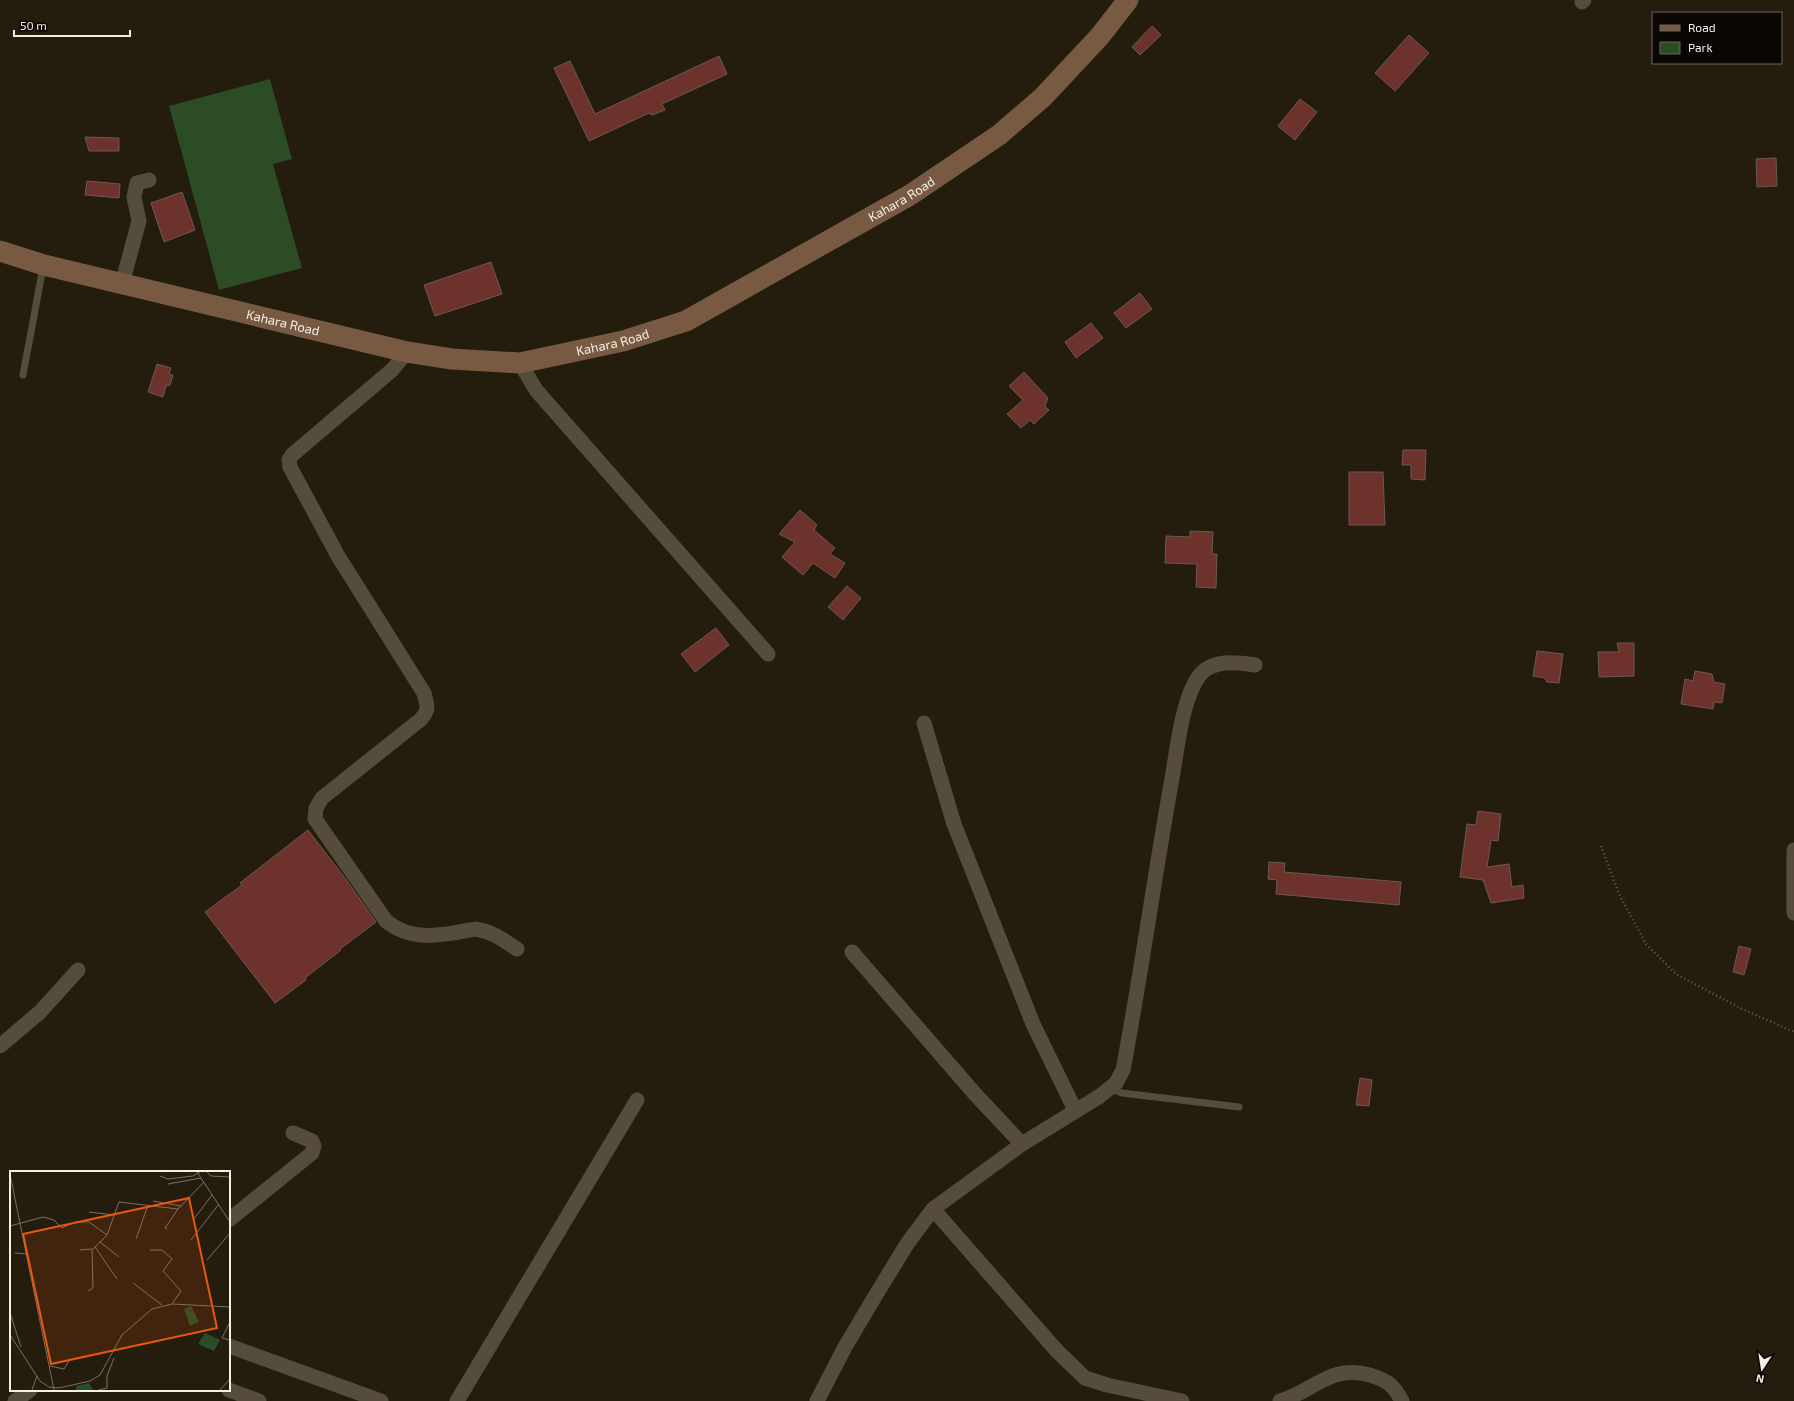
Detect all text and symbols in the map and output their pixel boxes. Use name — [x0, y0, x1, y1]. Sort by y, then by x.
scale bar — [14, 12, 130, 38]
legend — [1652, 12, 1782, 64]
text: 50 m — [20, 18, 47, 32]
text: Road — [1688, 20, 1716, 34]
text: Park — [1688, 40, 1713, 54]
street label: Kahara Road — [865, 173, 938, 225]
street label: Kahara Road — [245, 306, 321, 339]
street label: Kahara Road — [575, 325, 651, 359]
inset map — [10, 1171, 230, 1391]
north arrow — [1742, 1349, 1782, 1389]
text: N — [1755, 1372, 1765, 1386]

